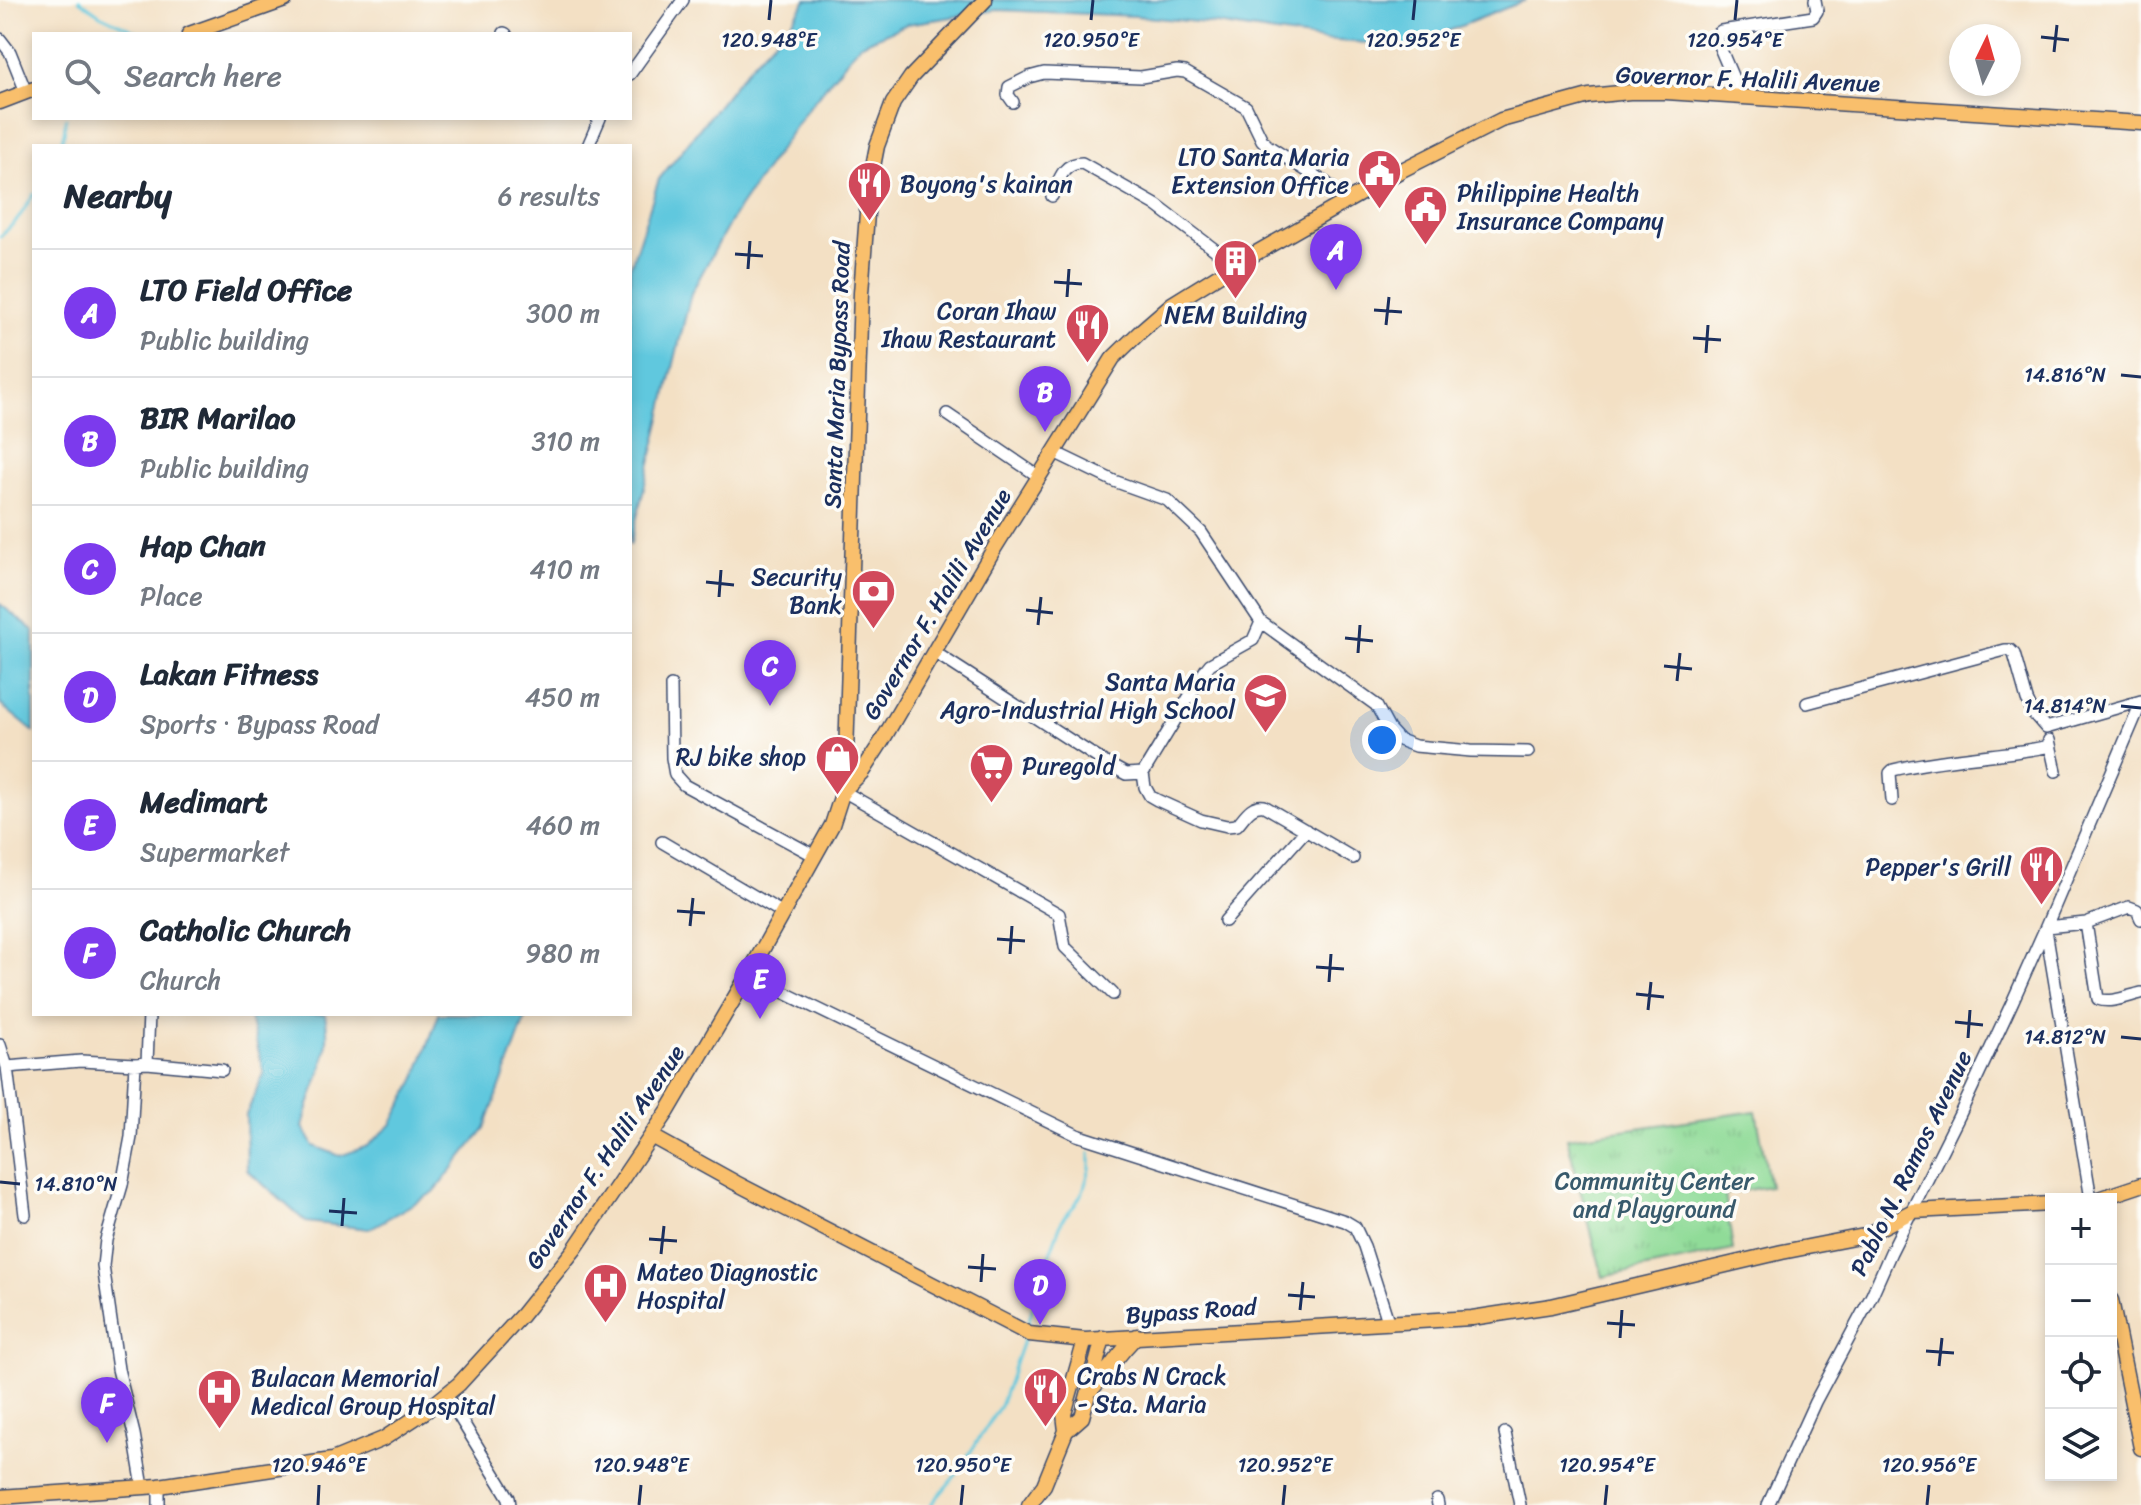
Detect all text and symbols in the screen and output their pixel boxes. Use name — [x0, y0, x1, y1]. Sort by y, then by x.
text: 120.948°E — [721, 23, 819, 58]
text: 120.950°E — [1043, 23, 1141, 58]
text: 120.952°E — [1366, 23, 1462, 58]
text: 120.954°E — [1687, 23, 1785, 58]
north arrow — [1949, 24, 2021, 96]
search box — [32, 32, 632, 120]
text: Search here — [124, 49, 282, 103]
street label: Governor F. Halili Avenue — [1615, 53, 1881, 105]
icon: search — [60, 54, 104, 98]
place label: LTO Santa Maria Extension Office — [1171, 136, 1350, 206]
public building icon: LTO Santa Maria Extension Office — [1356, 147, 1404, 210]
restaurant icon: Boyong's kainan — [845, 160, 893, 223]
place label: Boyong's kainan — [900, 163, 1073, 205]
text: Nearby — [64, 166, 172, 226]
place label: Philippine Health Insurance Company — [1456, 172, 1664, 242]
text: 6 results — [498, 173, 600, 219]
public building icon: Philippine Health Insurance Company — [1402, 183, 1450, 246]
pin: A — [1310, 224, 1362, 290]
building icon: NEM Building — [1212, 237, 1260, 300]
street label: Santa Maria Bypass Road — [811, 239, 863, 509]
text: LTO Field Office — [140, 263, 352, 317]
text: A — [81, 290, 99, 336]
text: 300 m — [526, 290, 600, 336]
place label: Coran Ihaw Ihaw Restaurant — [880, 290, 1056, 360]
place label: NEM Building — [1165, 294, 1307, 336]
restaurant icon: Coran Ihaw Ihaw Restaurant — [1063, 301, 1111, 364]
text: Public building — [140, 317, 309, 363]
text: 14.816°N — [2024, 358, 2106, 393]
pin: B — [1019, 366, 1071, 432]
text: BIR Marilao — [140, 391, 296, 445]
text: B — [82, 418, 98, 464]
text: 310 m — [531, 418, 600, 464]
text: Public building — [140, 445, 309, 491]
street label: Governor F. Halili Avenue — [851, 479, 1023, 728]
text: Hap Chan — [140, 519, 266, 573]
text: C — [82, 546, 98, 592]
text: 410 m — [529, 546, 600, 592]
place label: Security Bank — [751, 556, 843, 626]
bank icon: Security Bank — [849, 567, 897, 630]
text: Place — [140, 573, 203, 619]
pin: C — [744, 640, 796, 706]
text: Lakan Fitness — [140, 647, 318, 701]
place label: Santa Maria Agro-Industrial High School — [939, 661, 1236, 731]
school or university icon: Santa Maria Agro-Industrial High School — [1242, 672, 1290, 735]
text: D — [82, 674, 98, 720]
text: 450 m — [525, 674, 600, 720]
text: 14.814°N — [2024, 689, 2106, 724]
text: Sports · Bypass Road — [140, 701, 379, 747]
your location — [1362, 720, 1402, 760]
shop icon: RJ bike shop — [813, 733, 861, 796]
place label: RJ bike shop — [676, 736, 806, 778]
supermarket icon: Puregold — [967, 742, 1015, 805]
place label: Puregold — [1022, 745, 1117, 787]
text: Medimart — [140, 775, 268, 829]
text: E — [83, 802, 97, 848]
text: 460 m — [526, 802, 600, 848]
text: Supermarket — [140, 829, 289, 875]
restaurant icon: Pepper's Grill — [2018, 843, 2066, 906]
place label: Pepper's Grill — [1865, 846, 2012, 888]
text: Catholic Church — [140, 903, 351, 957]
text: F — [83, 930, 97, 976]
text: 980 m — [525, 930, 600, 976]
pin: E — [734, 953, 786, 1019]
text: Church — [140, 957, 221, 1003]
text: 14.812°N — [2024, 1020, 2106, 1055]
street label: Governor F. Halili Avenue — [514, 1035, 697, 1278]
street label: Pablo N. Ramos Avenue — [1838, 1043, 1984, 1283]
park label: Community Center and Playground — [1555, 1160, 1756, 1230]
text: 14.810°N — [35, 1167, 118, 1202]
map controls — [2045, 1193, 2117, 1481]
button: + — [2045, 1193, 2117, 1265]
place label: Mateo Diagnostic Hospital — [637, 1251, 818, 1321]
pin: D — [1014, 1259, 1066, 1325]
hospital icon: Mateo Diagnostic Hospital — [582, 1262, 630, 1325]
button: − — [2045, 1265, 2117, 1337]
street label: Bypass Road — [1124, 1285, 1259, 1337]
button: locate — [2045, 1337, 2117, 1409]
place label: Crabs N Crack - Sta. Maria — [1077, 1355, 1227, 1425]
place label: Bulacan Memorial Medical Group Hospital — [251, 1357, 497, 1427]
restaurant icon: Crabs N Crack - Sta. Maria — [1022, 1366, 1070, 1429]
hospital icon: Bulacan Memorial Medical Group Hospital — [196, 1368, 244, 1431]
pin: F — [81, 1377, 133, 1443]
button: layers — [2045, 1409, 2117, 1481]
text: 120.946°E — [272, 1448, 368, 1483]
text: 120.948°E — [593, 1448, 691, 1483]
text: 120.950°E — [915, 1448, 1013, 1483]
text: 120.952°E — [1238, 1448, 1334, 1483]
text: 120.954°E — [1559, 1448, 1657, 1483]
text: 120.956°E — [1882, 1448, 1978, 1483]

